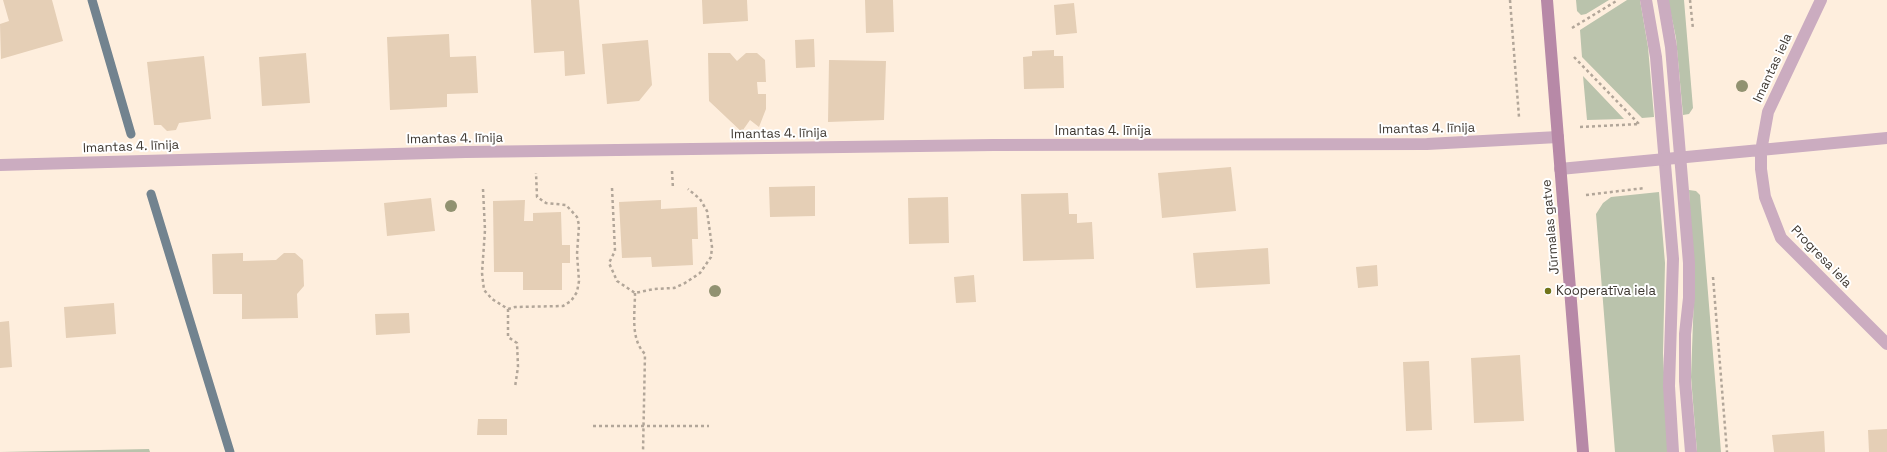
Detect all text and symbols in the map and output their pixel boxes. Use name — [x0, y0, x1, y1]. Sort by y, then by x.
street label: Imantas iela — [1750, 31, 1796, 105]
street label: Imantas 4. līnija — [1379, 120, 1475, 138]
street label: Imantas 4. līnija — [1055, 123, 1151, 139]
street label: Imantas 4. līnija — [731, 125, 827, 143]
street label: Imantas 4. līnija — [407, 130, 503, 148]
street label: Imantas 4. līnija — [83, 138, 179, 156]
street label: Jūrmalas gatve — [1539, 179, 1563, 275]
street label: Progresa iela — [1787, 223, 1855, 291]
place label: Kooperatīva iela — [1556, 283, 1656, 299]
marker: Kooperatīva iela — [1543, 286, 1553, 296]

